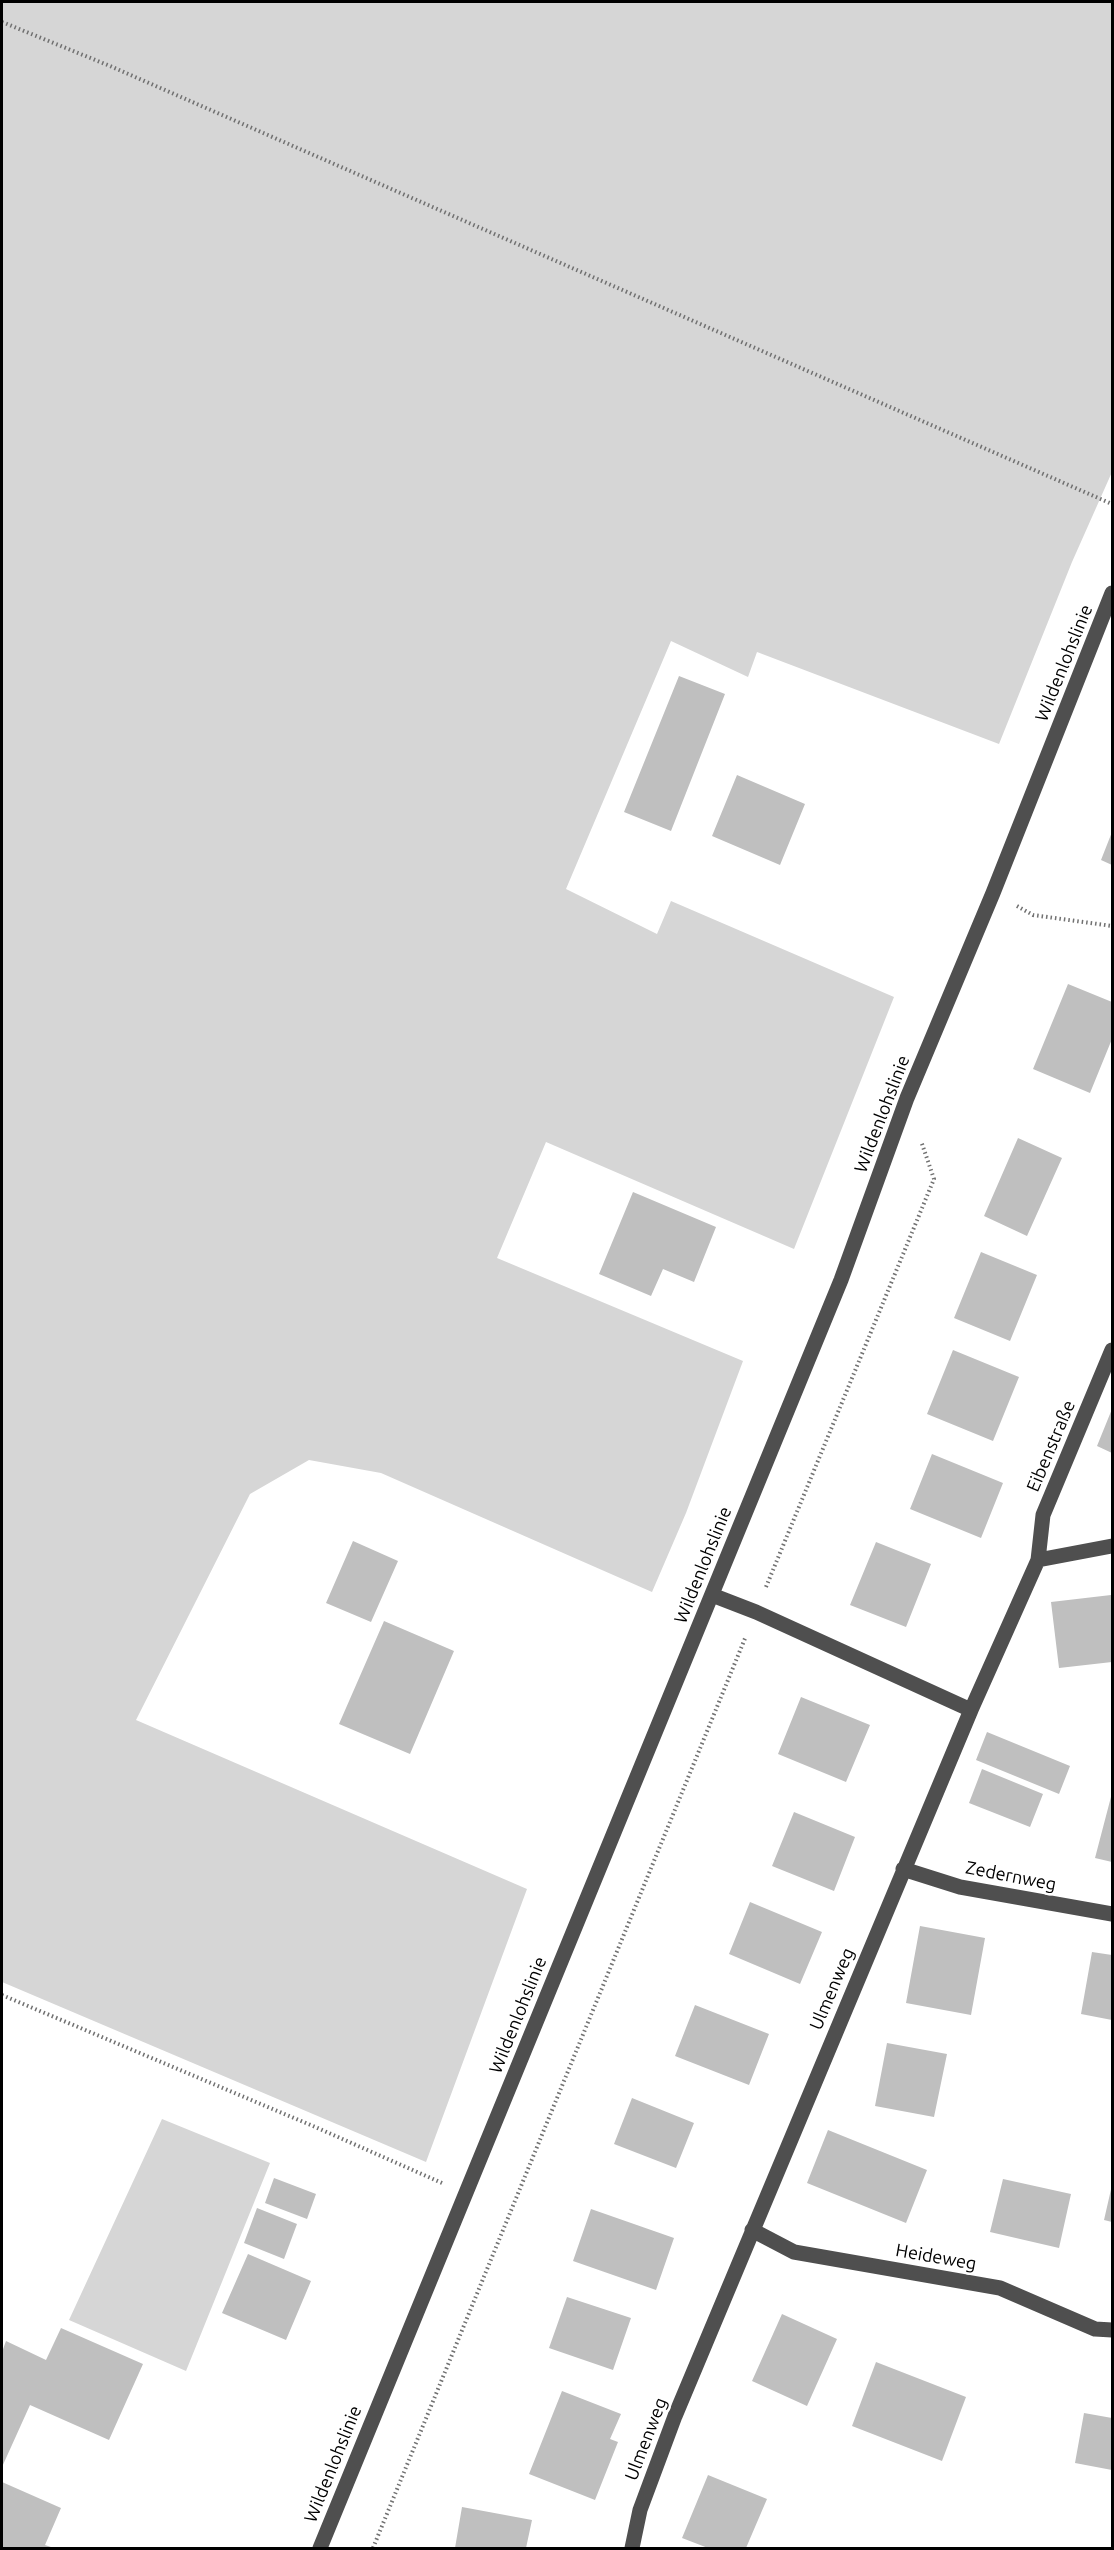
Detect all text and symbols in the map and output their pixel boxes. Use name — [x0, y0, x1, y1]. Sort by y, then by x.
street label: Wildenlohslinie — [1031, 602, 1097, 724]
street label: Wildenlohslinie — [850, 1052, 914, 1176]
street label: Eibenstraße — [1022, 1397, 1080, 1495]
street label: Wildenlohslinie — [670, 1504, 736, 1626]
street label: Zedernweg — [964, 1857, 1058, 1895]
street label: Ulmenweg — [805, 1945, 859, 2033]
street label: Wildenlohslinie — [485, 1954, 551, 2076]
street label: Heideweg — [894, 2239, 978, 2275]
street label: Ulmenweg — [620, 2395, 672, 2483]
street label: Wildenlohslinie — [300, 2403, 366, 2525]

